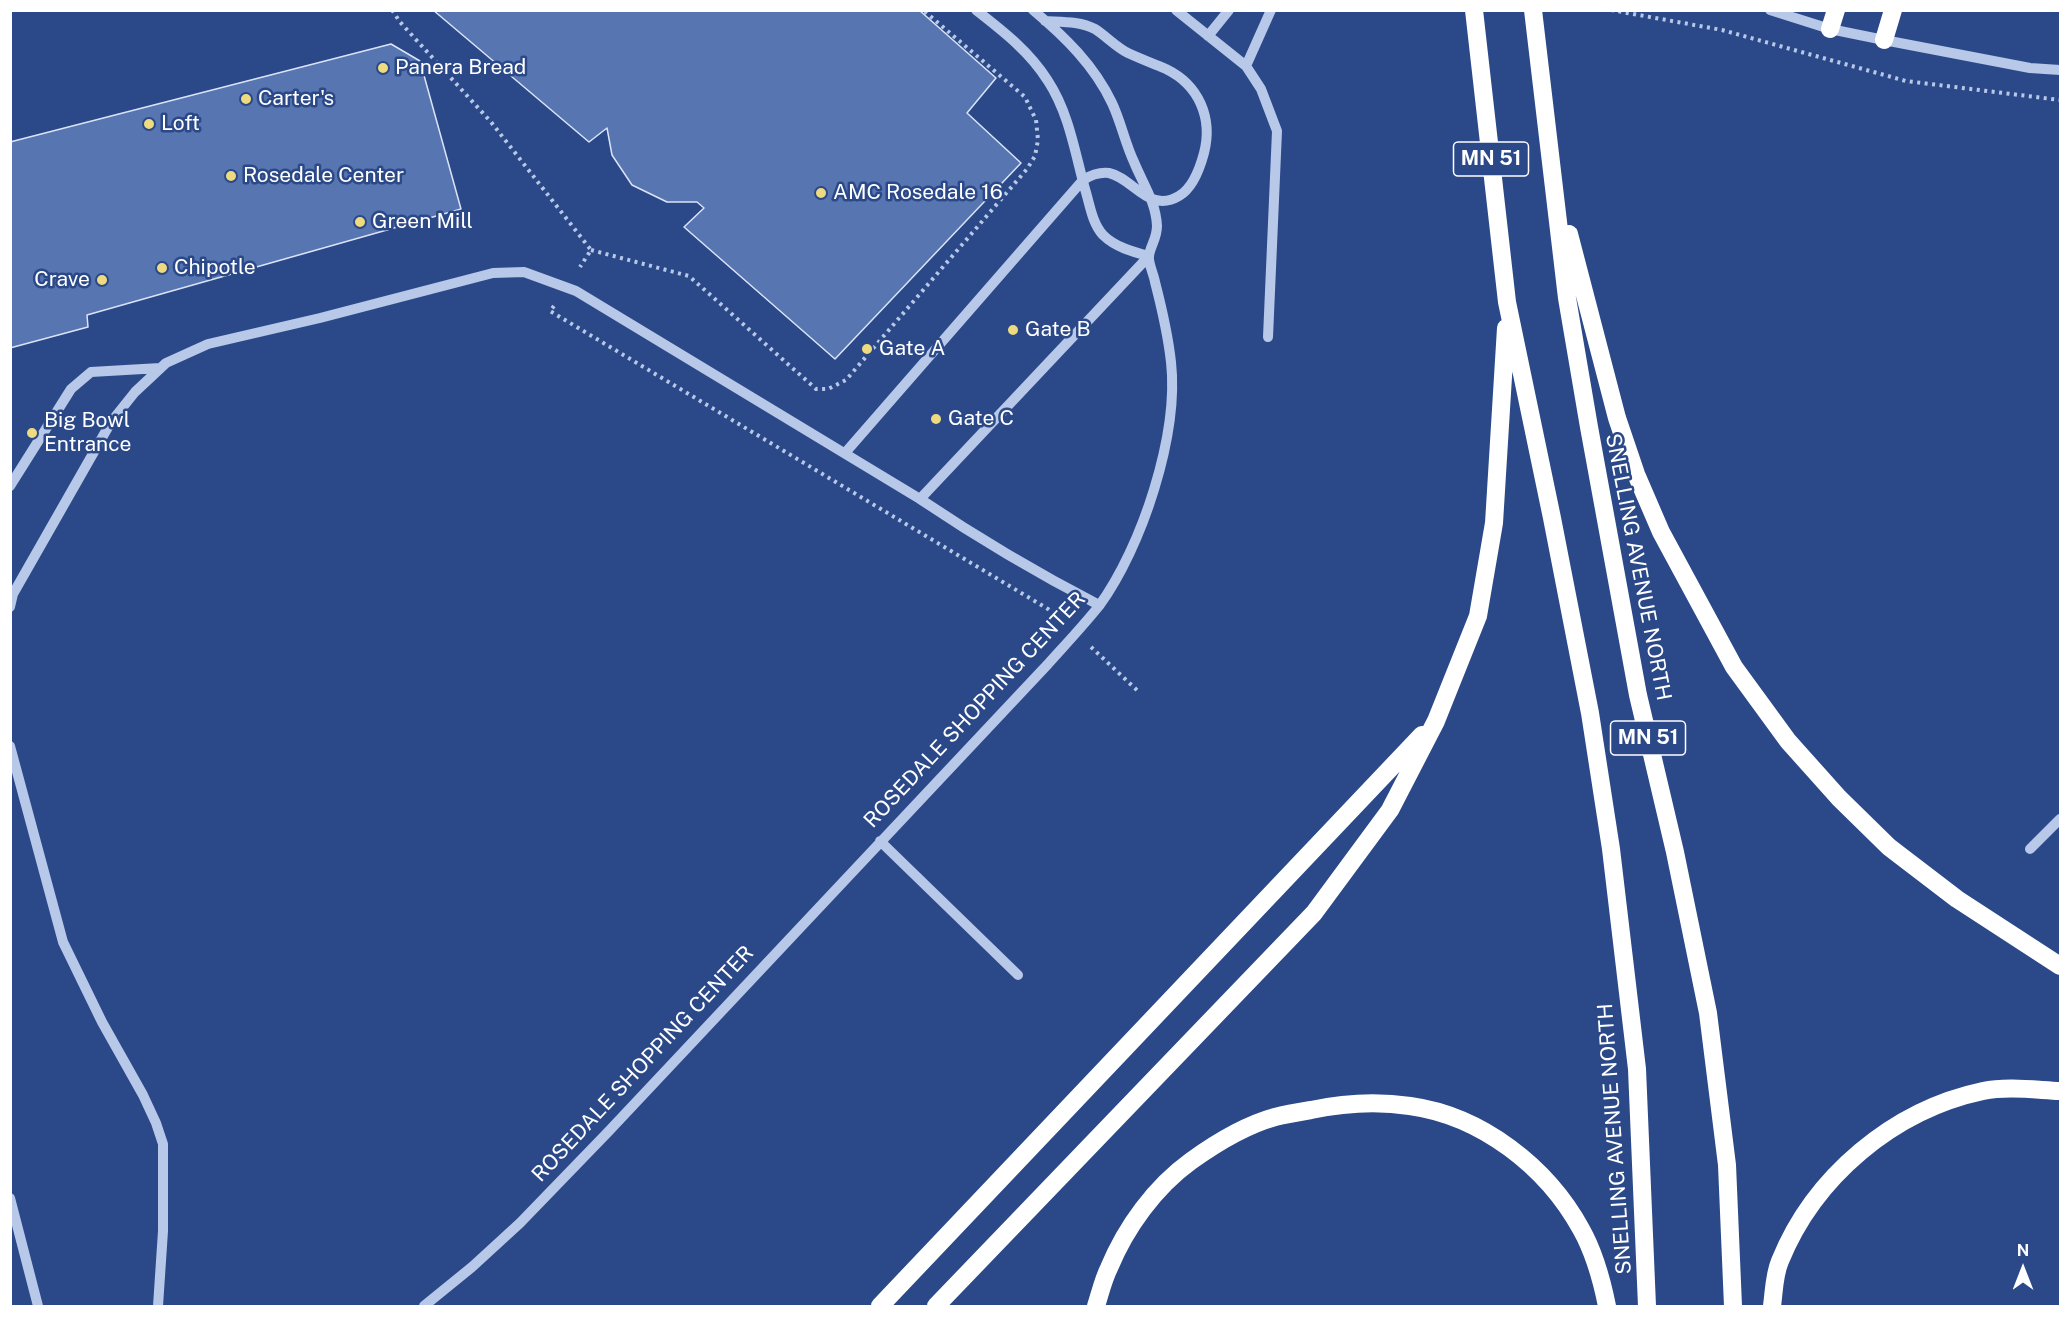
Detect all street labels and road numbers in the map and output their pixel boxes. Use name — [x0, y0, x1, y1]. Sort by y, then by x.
road number: MN 51 — [1454, 142, 1528, 176]
street label: SNELLING AVENUE NORTH — [1600, 431, 1676, 703]
street label: ROSEDALE SHOPPING CENTER — [859, 587, 1091, 833]
road number: MN 51 — [1610, 721, 1686, 755]
street label: ROSEDALE SHOPPING CENTER — [527, 941, 759, 1187]
street label: SNELLING AVENUE NORTH — [1593, 1003, 1637, 1275]

